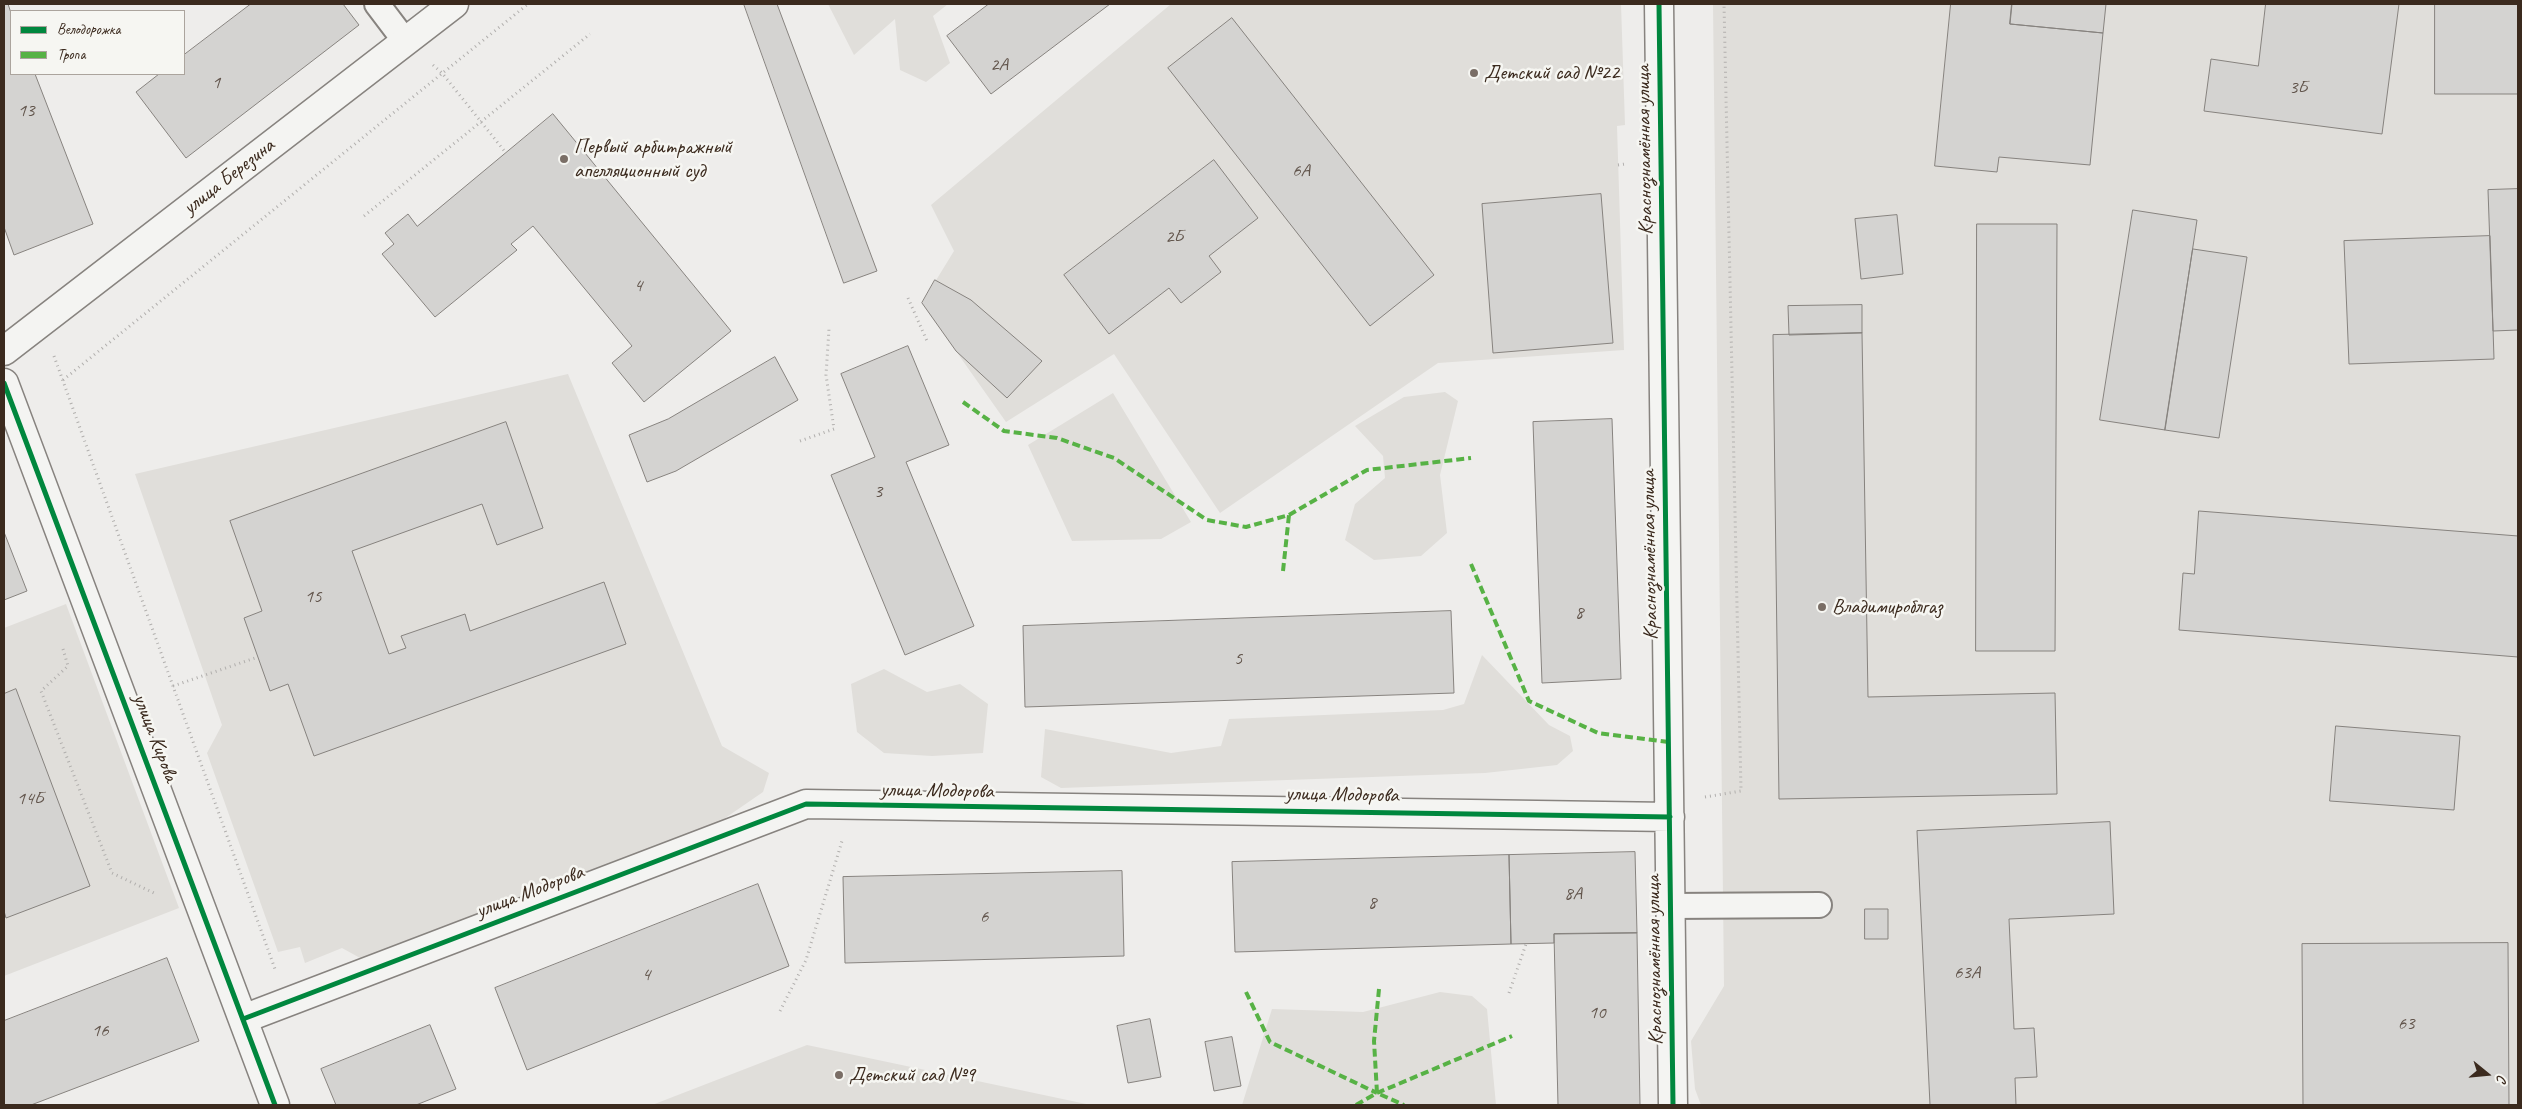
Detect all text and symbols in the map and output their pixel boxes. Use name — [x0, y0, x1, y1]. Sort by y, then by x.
legend — [10, 10, 185, 75]
text: Велодорожка — [57, 20, 120, 39]
text: Тропа — [57, 45, 85, 64]
house number: 2А — [990, 54, 1008, 76]
place label: Детский сад №22 — [1484, 60, 1619, 86]
street label: Краснознамённая улица — [1631, 65, 1659, 235]
marker: Детский сад №22 — [1468, 67, 1480, 79]
house number: 1 — [212, 72, 220, 94]
house number: 3Б — [2289, 77, 2307, 99]
house number: 13 — [17, 100, 35, 122]
street label: улица Березина — [178, 133, 280, 221]
place label: Первый арбитражный апелляционный суд — [574, 134, 732, 184]
marker: Первый арбитражный апелляционный суд — [558, 153, 570, 165]
house number: 6А — [1292, 160, 1310, 182]
house number: 2Б — [1165, 226, 1183, 248]
house number: 4 — [634, 275, 642, 297]
street label: Краснознамённая улица — [1636, 470, 1664, 640]
house number: 3 — [874, 481, 882, 503]
house number: 15 — [304, 586, 322, 608]
place label: Владимироблгаз — [1832, 594, 1942, 620]
marker: Владимироблгаз — [1816, 601, 1828, 613]
house number: 8 — [1575, 602, 1583, 624]
house number: 5 — [1234, 648, 1242, 670]
street label: улица Кирова — [127, 690, 183, 786]
street label: улица Модорова — [880, 777, 994, 805]
street label: улица Модорова — [1285, 781, 1399, 809]
house number: 14Б — [17, 788, 43, 810]
street label: улица Модорова — [473, 860, 587, 924]
street label: Краснознамённая улица — [1641, 875, 1669, 1045]
house number: 8А — [1564, 883, 1582, 905]
house number: 8 — [1368, 892, 1376, 914]
house number: 6 — [980, 906, 988, 928]
house number: 63А — [1954, 962, 1980, 984]
house number: 4 — [642, 964, 650, 986]
house number: 10 — [1588, 1002, 1606, 1024]
house number: 63 — [2397, 1013, 2415, 1035]
house number: 16 — [91, 1020, 109, 1042]
north arrow — [2462, 1049, 2512, 1099]
place label: Детский сад №9 — [849, 1062, 975, 1088]
marker: Детский сад №9 — [833, 1069, 845, 1081]
text: С — [2493, 1073, 2511, 1084]

